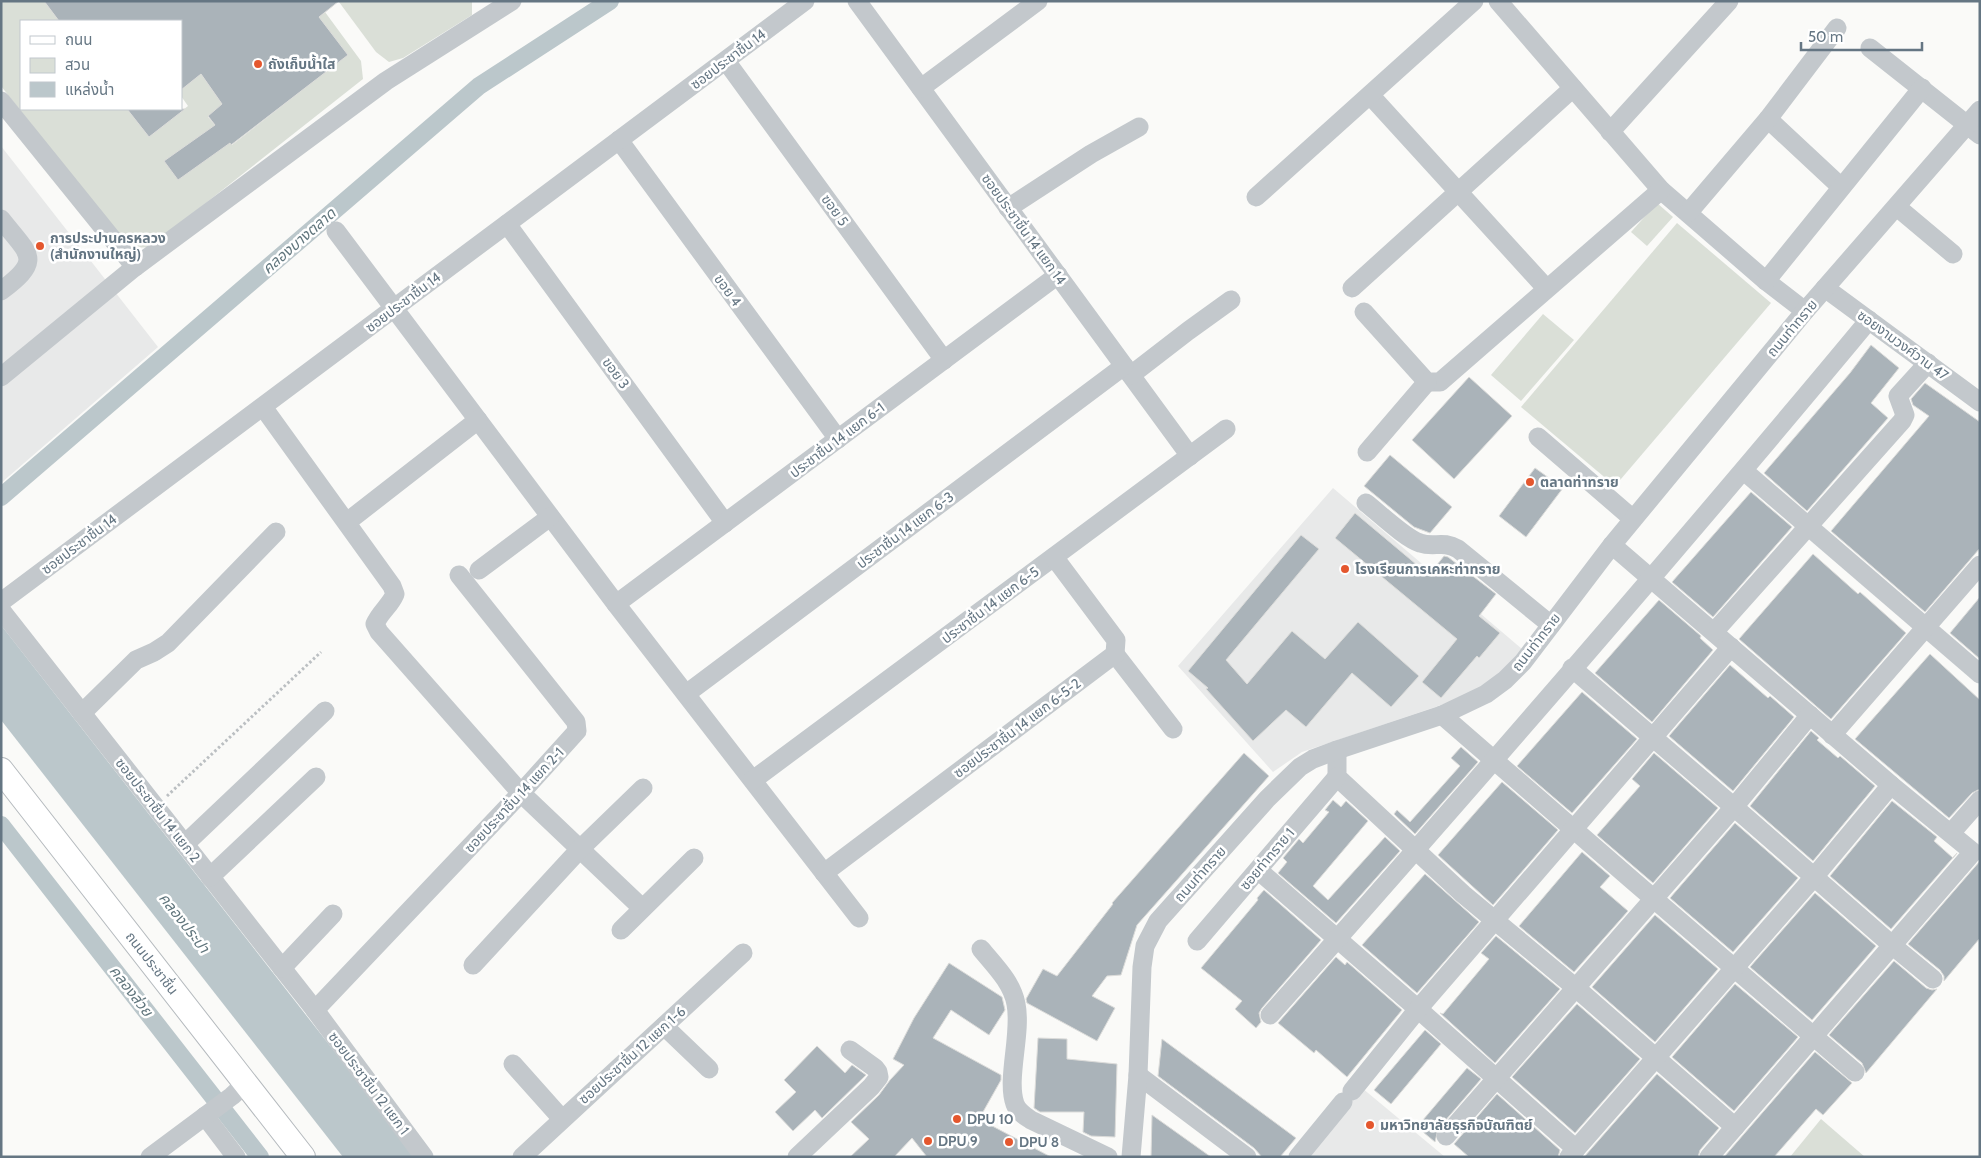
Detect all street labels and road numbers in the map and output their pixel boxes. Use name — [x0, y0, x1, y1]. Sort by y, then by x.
street label: ซอยประชาชื่น 14 — [686, 24, 769, 93]
street label: ซอยประชาชื่น 14 แยก 14 — [978, 169, 1071, 288]
street label: ฃอย 5 — [818, 191, 852, 229]
street label: ซอยประชาชื่น 14 — [361, 267, 444, 336]
street label: ขอย 4 — [710, 270, 746, 310]
street label: ถนนท่าทราย — [1763, 296, 1821, 360]
street label: ซอยงามวงศ์วาน 47 — [1854, 306, 1952, 384]
street label: ขอย 3 — [599, 354, 633, 392]
street label: ประชาชื่น 14 แยก 6-1 — [785, 398, 888, 482]
street label: ประชาชื่น 14 แยก 6-3 — [852, 487, 957, 572]
street label: ซอยประชาชื่น 14 — [37, 509, 120, 578]
street label: ประชาชื่น 14 แยก 6-5 — [937, 562, 1042, 648]
street label: ถนนท่าทราย — [1508, 609, 1564, 675]
street label: ซอยประชาชื่น 14 แยก 6-5-2 — [949, 673, 1084, 782]
street label: ซอยประชาชื่น 14 แยก 2-1 — [460, 743, 568, 856]
street label: ซอยประชาชื่น 14 แยก 2 — [112, 754, 205, 866]
street label: ซอยท่าทราย 1 — [1236, 824, 1298, 894]
street label: ถนนท่าทราย — [1170, 842, 1230, 906]
street label: ถนนประชาชื่น — [122, 927, 183, 998]
street label: ซอยประชาชื่น 12 แยก 1-6 — [574, 1001, 689, 1108]
street label: ซอยประชาชื่น 12 แยก 1 — [324, 1027, 414, 1138]

